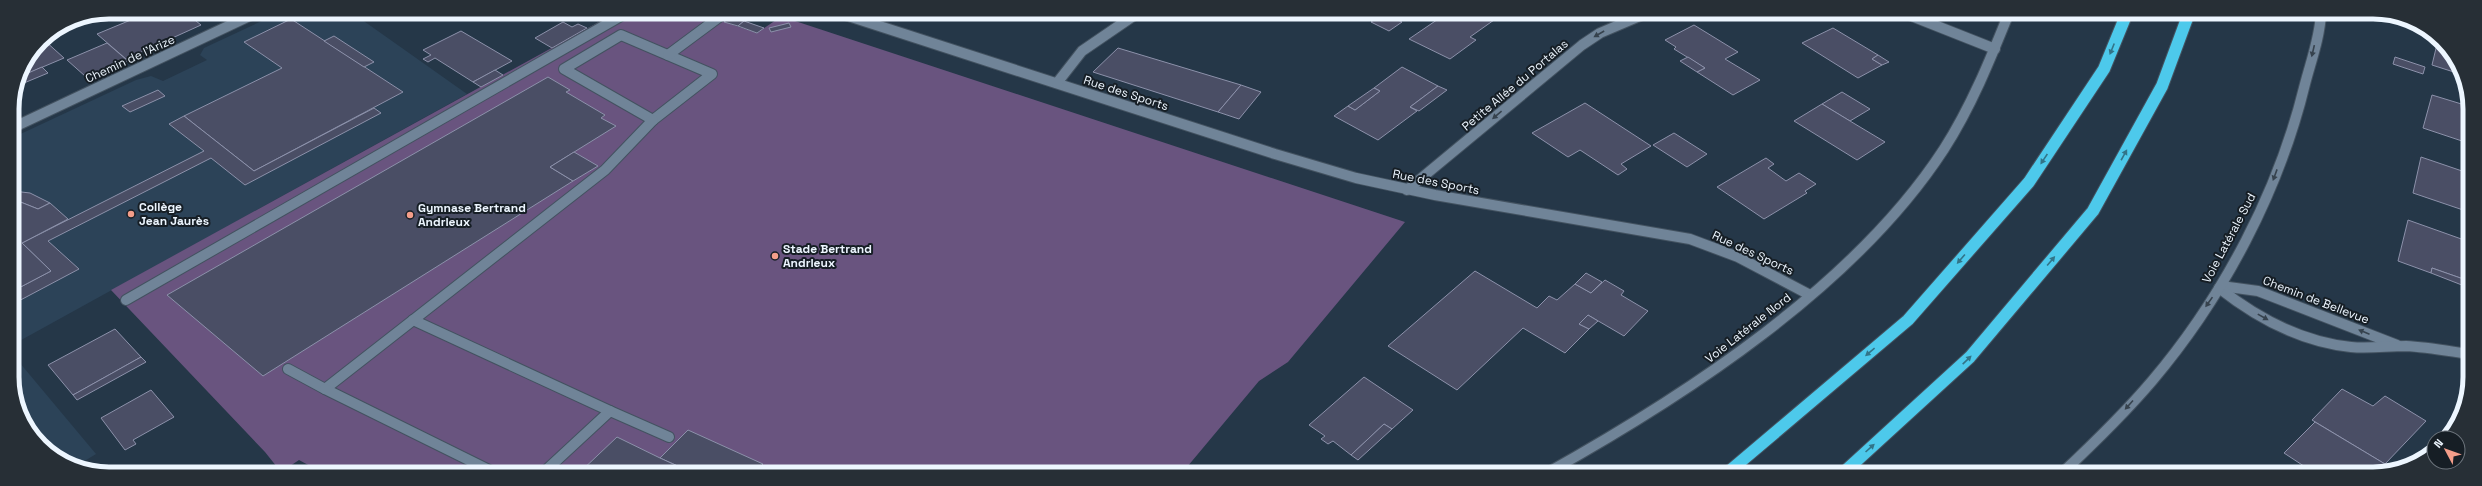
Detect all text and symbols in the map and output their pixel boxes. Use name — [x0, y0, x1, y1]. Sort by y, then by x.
street label: Chemin de l'Arize — [83, 31, 177, 87]
one-way arrow — [1593, 31, 1605, 38]
street label: Petite Allée du Portalas — [1459, 36, 1571, 134]
one-way arrow — [2109, 43, 2115, 54]
one-way arrow — [2310, 45, 2316, 57]
street label: Rue des Sports — [1082, 72, 1170, 114]
one-way arrow — [1492, 110, 1503, 119]
one-way arrow — [2121, 149, 2128, 160]
one-way arrow — [2040, 154, 2048, 164]
street label: Rue des Sports — [1391, 166, 1481, 198]
one-way arrow — [2272, 169, 2278, 181]
street label: Voie Latérale Sud — [2199, 190, 2259, 286]
place label: Collège Jean Jaurès — [139, 199, 209, 229]
place label: Gymnase Bertrand Andrieux — [418, 200, 526, 230]
marker: Collège Jean Jaurès — [126, 209, 136, 219]
marker: Gymnase Bertrand Andrieux — [405, 210, 415, 220]
street label: Rue des Sports — [1710, 227, 1796, 279]
place label: Stade Bertrand Andrieux — [783, 241, 872, 271]
marker: Stade Bertrand Andrieux — [770, 251, 780, 261]
one-way arrow — [1957, 254, 1966, 264]
one-way arrow — [2046, 256, 2055, 267]
street label: Chemin de Bellevue — [2261, 272, 2371, 328]
street label: Voie Latérale Nord — [1702, 289, 1794, 367]
one-way arrow — [2205, 297, 2213, 308]
one-way arrow — [2257, 314, 2269, 321]
one-way arrow — [2359, 329, 2370, 335]
one-way arrow — [1865, 347, 1876, 356]
one-way arrow — [1962, 355, 1972, 365]
one-way arrow — [2125, 400, 2134, 410]
north arrow — [2426, 430, 2466, 470]
text: N — [2431, 436, 2446, 451]
one-way arrow — [1865, 443, 1876, 452]

